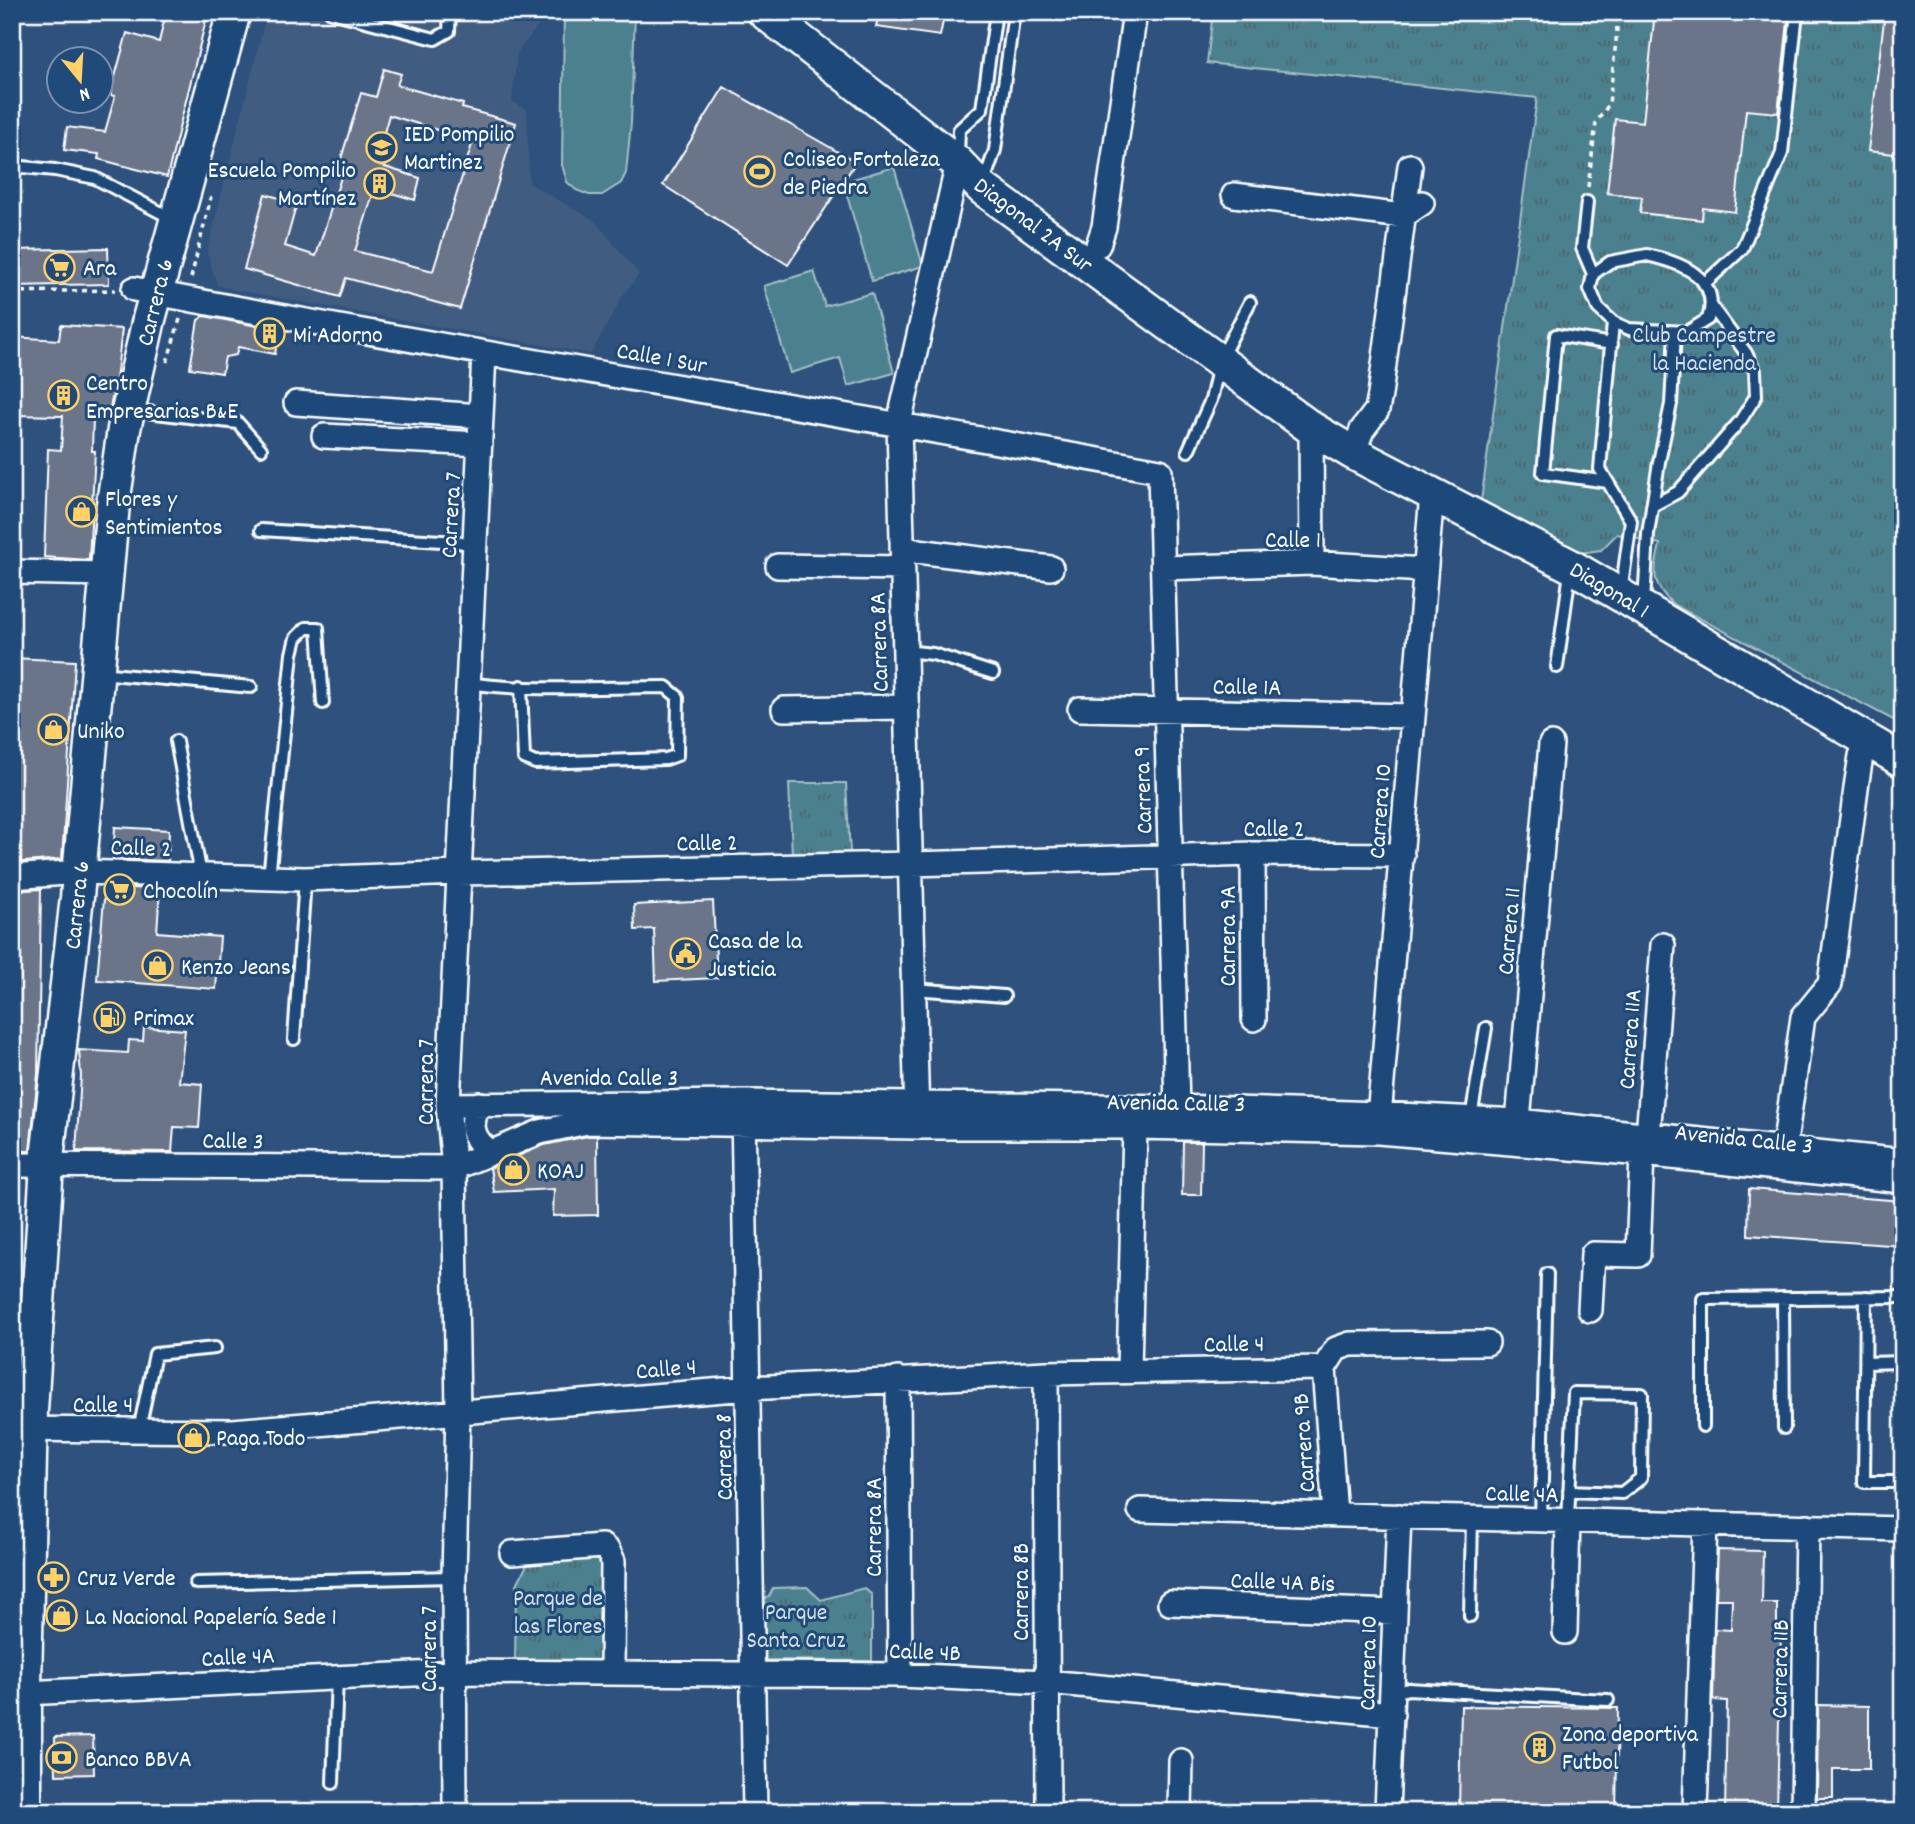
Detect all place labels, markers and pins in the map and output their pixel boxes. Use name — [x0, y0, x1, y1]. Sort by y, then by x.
place label: IED Pompilio Martinez — [404, 119, 515, 181]
school or university icon: IED Pompilio Martinez — [364, 130, 398, 164]
place label: Coliseo Fortaleza de Piedra — [783, 144, 940, 206]
place label: Escuela Pompilio Martínez — [208, 155, 356, 217]
sports icon: Coliseo Fortaleza de Piedra — [743, 155, 777, 189]
building icon: Escuela Pompilio Martínez — [362, 166, 396, 200]
supermarket icon: Ara — [43, 250, 77, 284]
place label: Ara — [83, 253, 117, 287]
building icon: Mi Adorno — [253, 317, 287, 351]
place label: Mi Adorno — [293, 320, 383, 354]
place label: Centro Empresarias B&E — [86, 368, 238, 430]
building icon: Centro Empresarias B&E — [46, 379, 80, 413]
place label: Flores y Sentimientos — [105, 484, 223, 546]
shop icon: Flores y Sentimientos — [65, 495, 99, 529]
shop icon: Uniko — [37, 713, 71, 747]
place label: Uniko — [77, 716, 125, 750]
supermarket icon: Chocolín — [103, 873, 137, 907]
place label: Chocolín — [143, 876, 218, 910]
place label: Casa de la Justicia — [708, 926, 803, 988]
public building icon: Casa de la Justicia — [668, 937, 702, 971]
shop icon: Kenzo Jeans — [141, 949, 175, 983]
place label: Kenzo Jeans — [181, 952, 291, 986]
fuel station icon: Primax — [93, 1000, 127, 1034]
place label: Primax — [133, 1003, 194, 1037]
shop icon: KOAJ — [497, 1153, 531, 1187]
place label: KOAJ — [537, 1156, 584, 1190]
shop icon: Paga Todo — [176, 1420, 210, 1454]
place label: Paga Todo — [216, 1423, 305, 1457]
pharmacy icon: Cruz Verde — [37, 1560, 71, 1594]
place label: Cruz Verde — [77, 1563, 176, 1597]
shop icon: La Nacional Papelería Sede 1 — [45, 1599, 79, 1633]
place label: La Nacional Papelería Sede 1 — [85, 1602, 337, 1636]
place label: Zona deportiva Futbol — [1562, 1719, 1699, 1781]
building icon: Zona deportiva Futbol — [1522, 1730, 1556, 1764]
bank icon: Banco BBVA — [45, 1741, 79, 1775]
place label: Banco BBVA — [85, 1744, 192, 1778]

